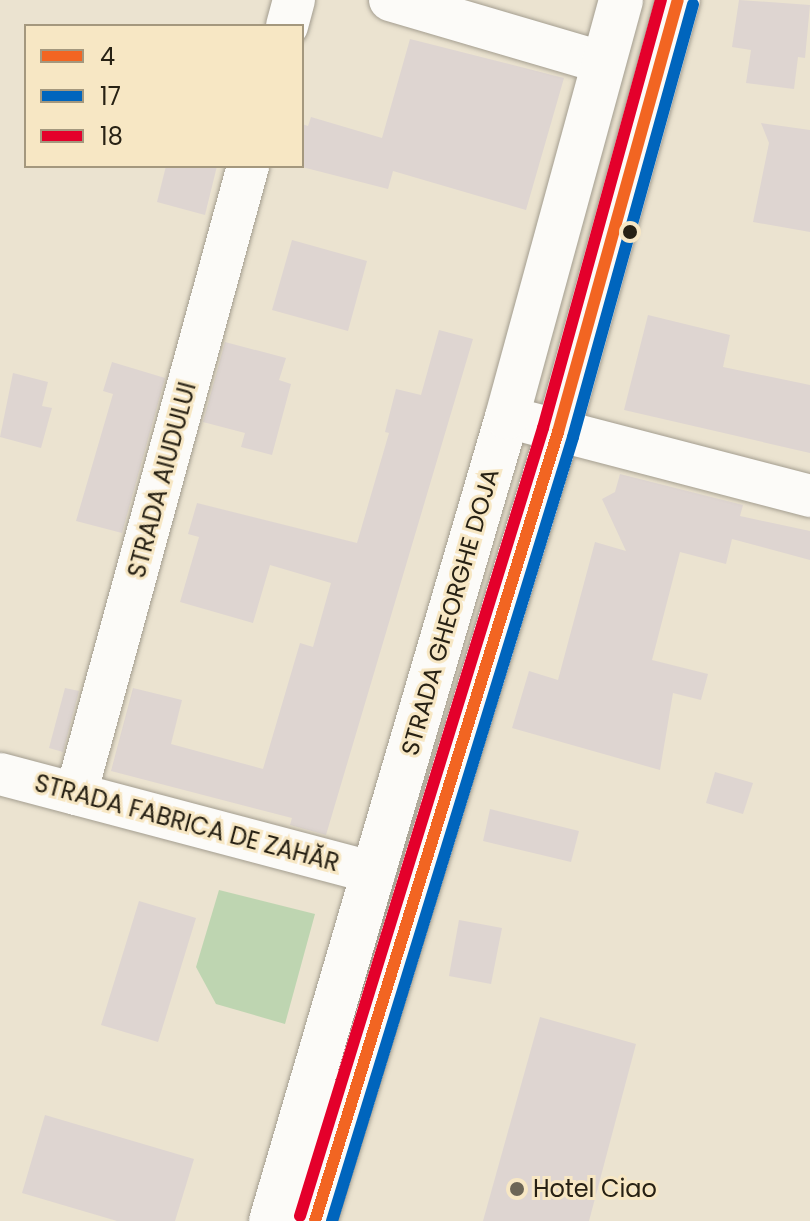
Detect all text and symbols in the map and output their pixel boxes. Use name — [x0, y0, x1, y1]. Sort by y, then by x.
legend — [24, 24, 304, 168]
text: 4 — [100, 40, 115, 73]
text: 17 — [100, 80, 121, 113]
text: 18 — [100, 120, 123, 153]
unlabelled marker — [622, 224, 638, 240]
street label: STRADA AIUDULUI — [122, 379, 202, 581]
street label: STRADA GHEORGHE DOJA — [395, 465, 505, 759]
street label: STRADA FABRICA DE ZAHĂR — [32, 768, 342, 878]
place label: Hotel Ciao — [533, 1175, 657, 1203]
marker: Hotel Ciao — [508, 1180, 526, 1198]

